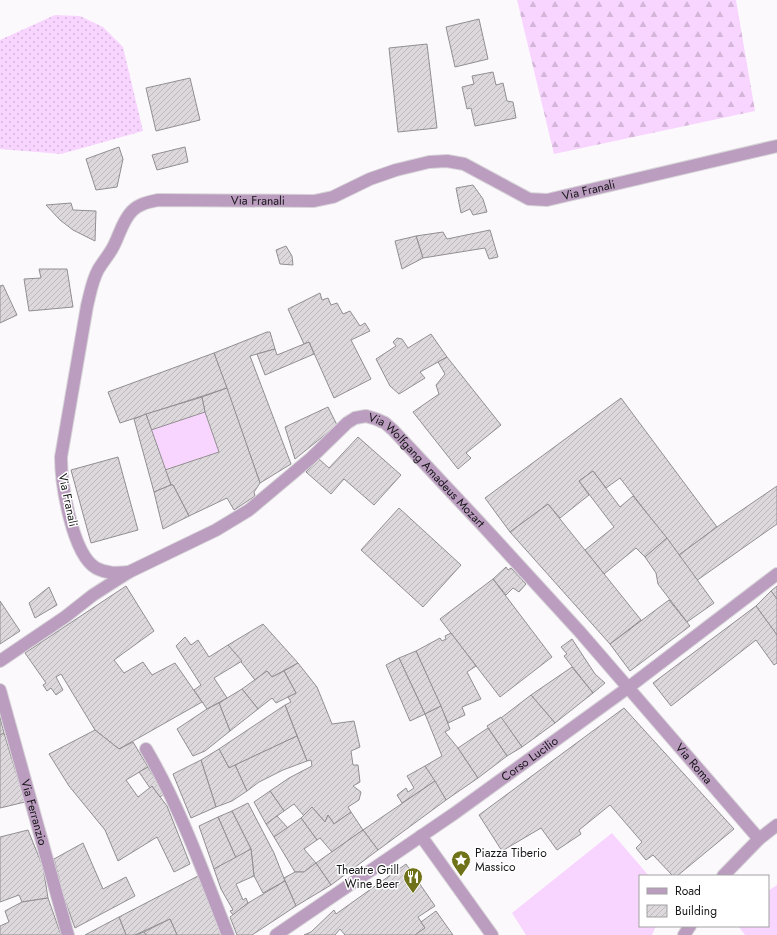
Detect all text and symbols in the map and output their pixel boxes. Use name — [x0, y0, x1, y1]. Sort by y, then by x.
street label: Via Franali — [560, 175, 617, 205]
street label: Via Franali — [231, 191, 285, 210]
street label: Via Wolfgang Amadeus Mozart — [366, 408, 489, 532]
street label: Via Franali — [54, 472, 82, 528]
street label: Corso Lucilio — [498, 732, 562, 786]
street label: Via Roma — [671, 739, 717, 788]
street label: Via Ferranzio — [16, 777, 52, 848]
place label: Piazza Tiberio Massico — [475, 844, 547, 876]
place icon: Piazza Tiberio Massico — [450, 849, 472, 877]
place label: Theatre Grill Wine Beer — [337, 861, 400, 893]
restaurant icon: Theatre Grill Wine Beer — [402, 866, 424, 894]
legend — [639, 875, 769, 927]
text: Road — [675, 882, 701, 900]
text: Building — [675, 902, 717, 920]

